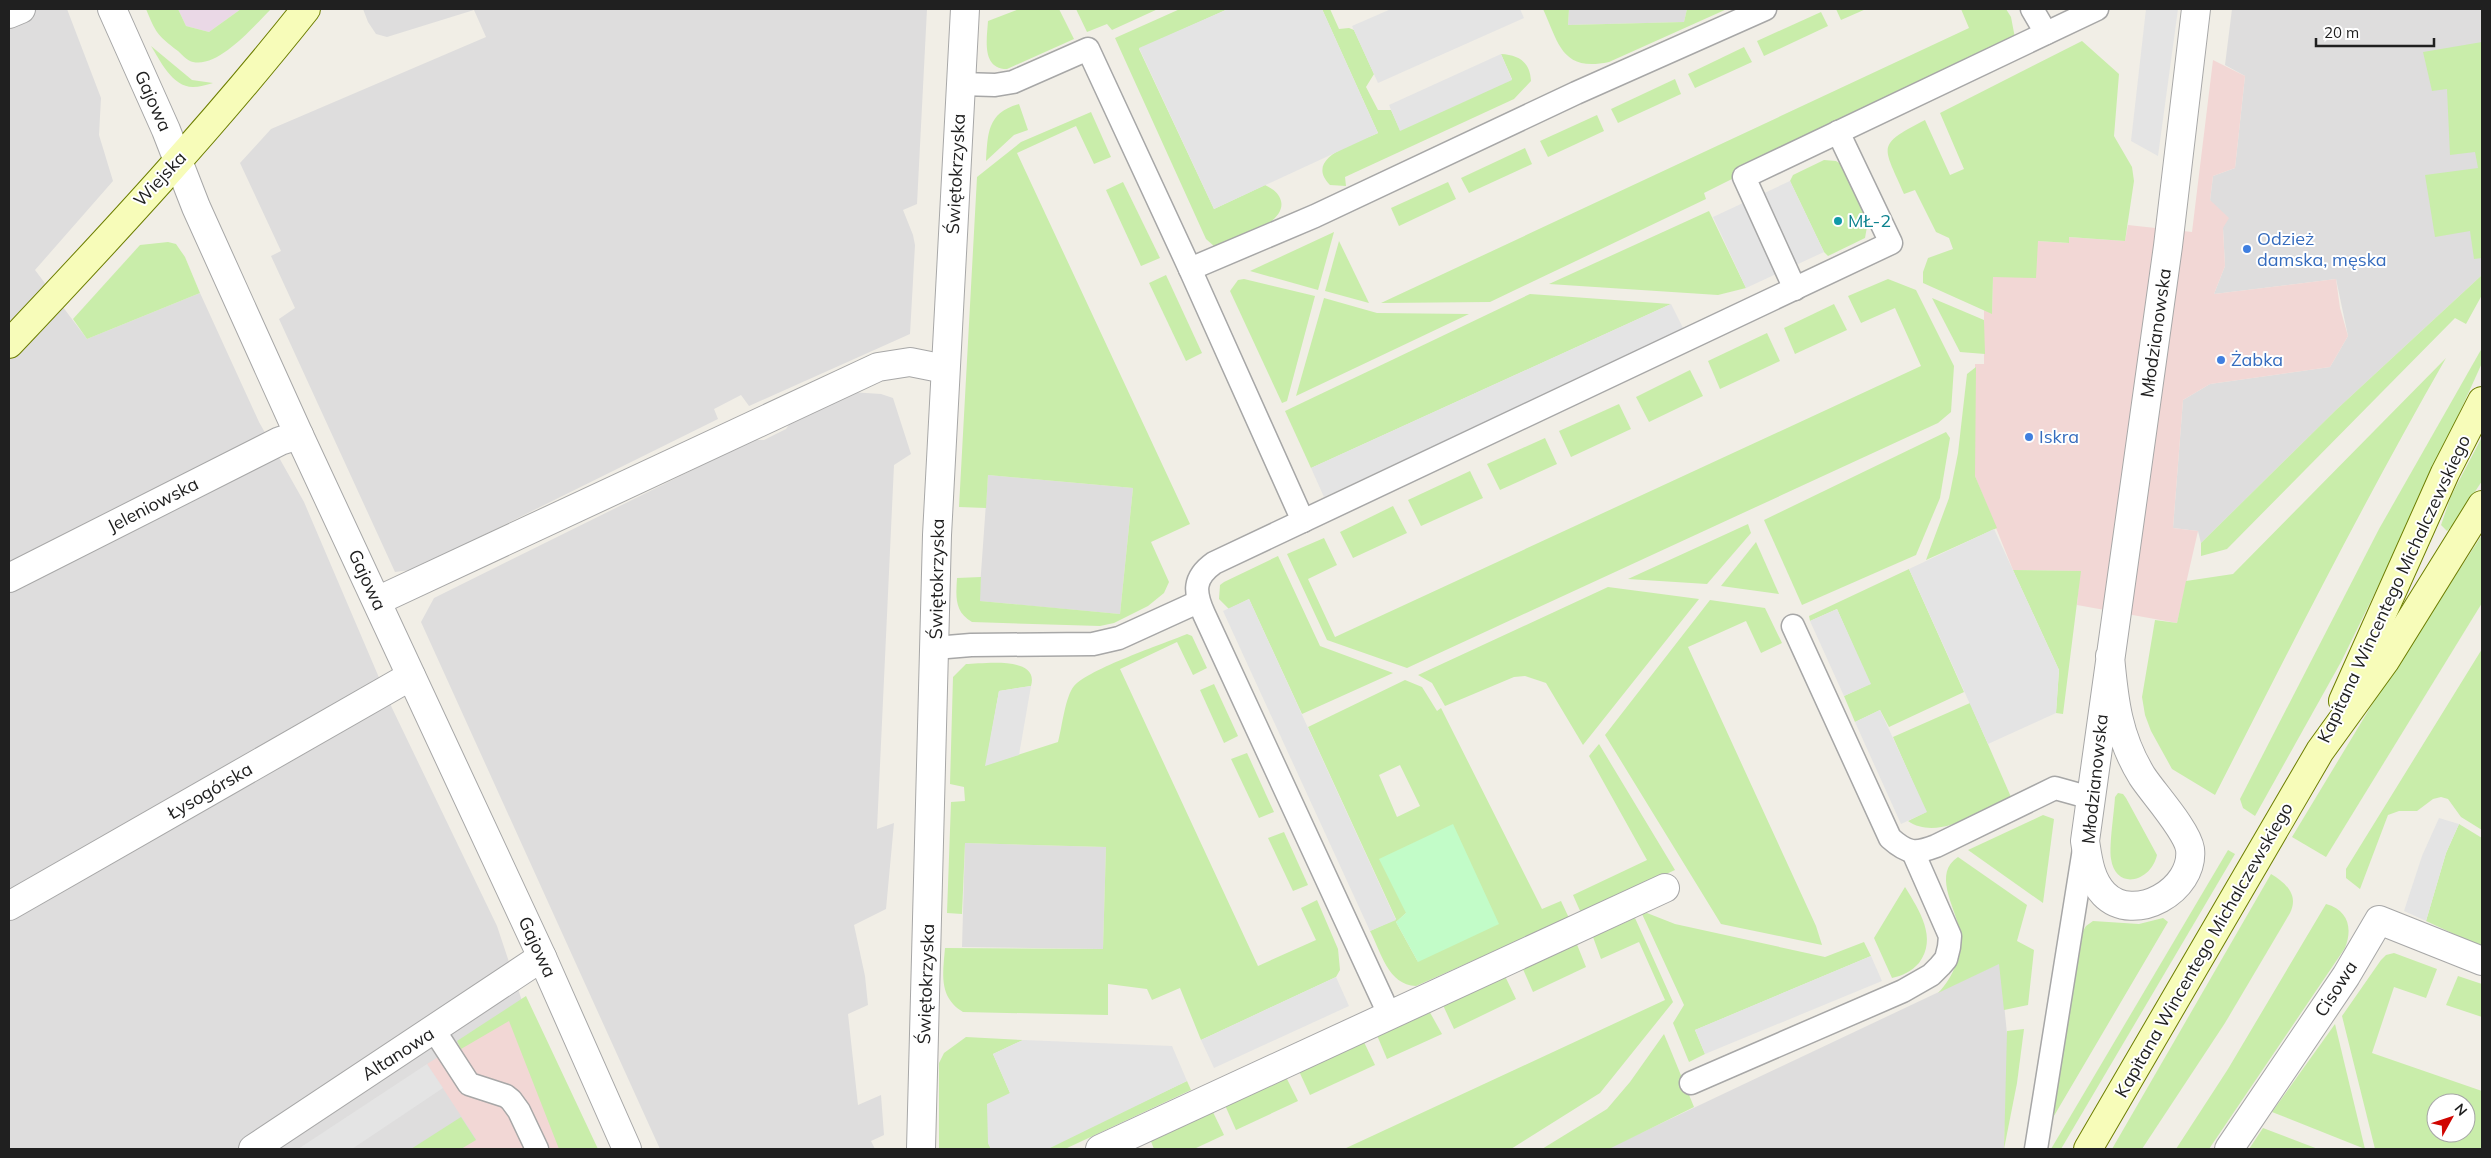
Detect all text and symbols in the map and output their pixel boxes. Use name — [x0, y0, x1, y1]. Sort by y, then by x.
scale bar — [2316, 15, 2434, 47]
text: 20 m — [2324, 23, 2359, 42]
street label: Gajowa — [130, 67, 177, 135]
street label: Świętokrzyska — [941, 113, 970, 235]
street label: Wiejska — [128, 146, 191, 211]
place label: MŁ-2 — [1848, 209, 1891, 232]
marker: MŁ-2 — [1832, 215, 1844, 227]
place label: Odzież damska, męska — [2257, 227, 2387, 271]
marker: Odzież damska, męska — [2241, 243, 2253, 255]
street label: Młodzianowska — [2135, 267, 2176, 399]
place label: Żabka — [2231, 348, 2283, 371]
marker: Żabka — [2215, 354, 2227, 366]
place label: Iskra — [2039, 425, 2079, 448]
marker: Iskra — [2023, 431, 2035, 443]
street label: Kapitana Wincentego Michalczewskiego — [2312, 431, 2475, 746]
street label: Jeleniowska — [103, 472, 202, 537]
street label: Świętokrzyska — [924, 518, 949, 640]
street label: Gajowa — [343, 546, 392, 614]
street label: Młodzianowska — [2076, 713, 2113, 845]
street label: Łysogórska — [162, 757, 256, 825]
street label: Kapitana Wincentego Michalczewskiego — [2109, 798, 2298, 1101]
street label: Gajowa — [513, 913, 562, 981]
street label: Świętokrzyska — [912, 923, 939, 1045]
street label: Cisowa — [2309, 956, 2362, 1021]
street label: Altanowa — [357, 1022, 438, 1085]
north arrow — [2426, 1093, 2476, 1143]
text: N — [2451, 1100, 2471, 1119]

